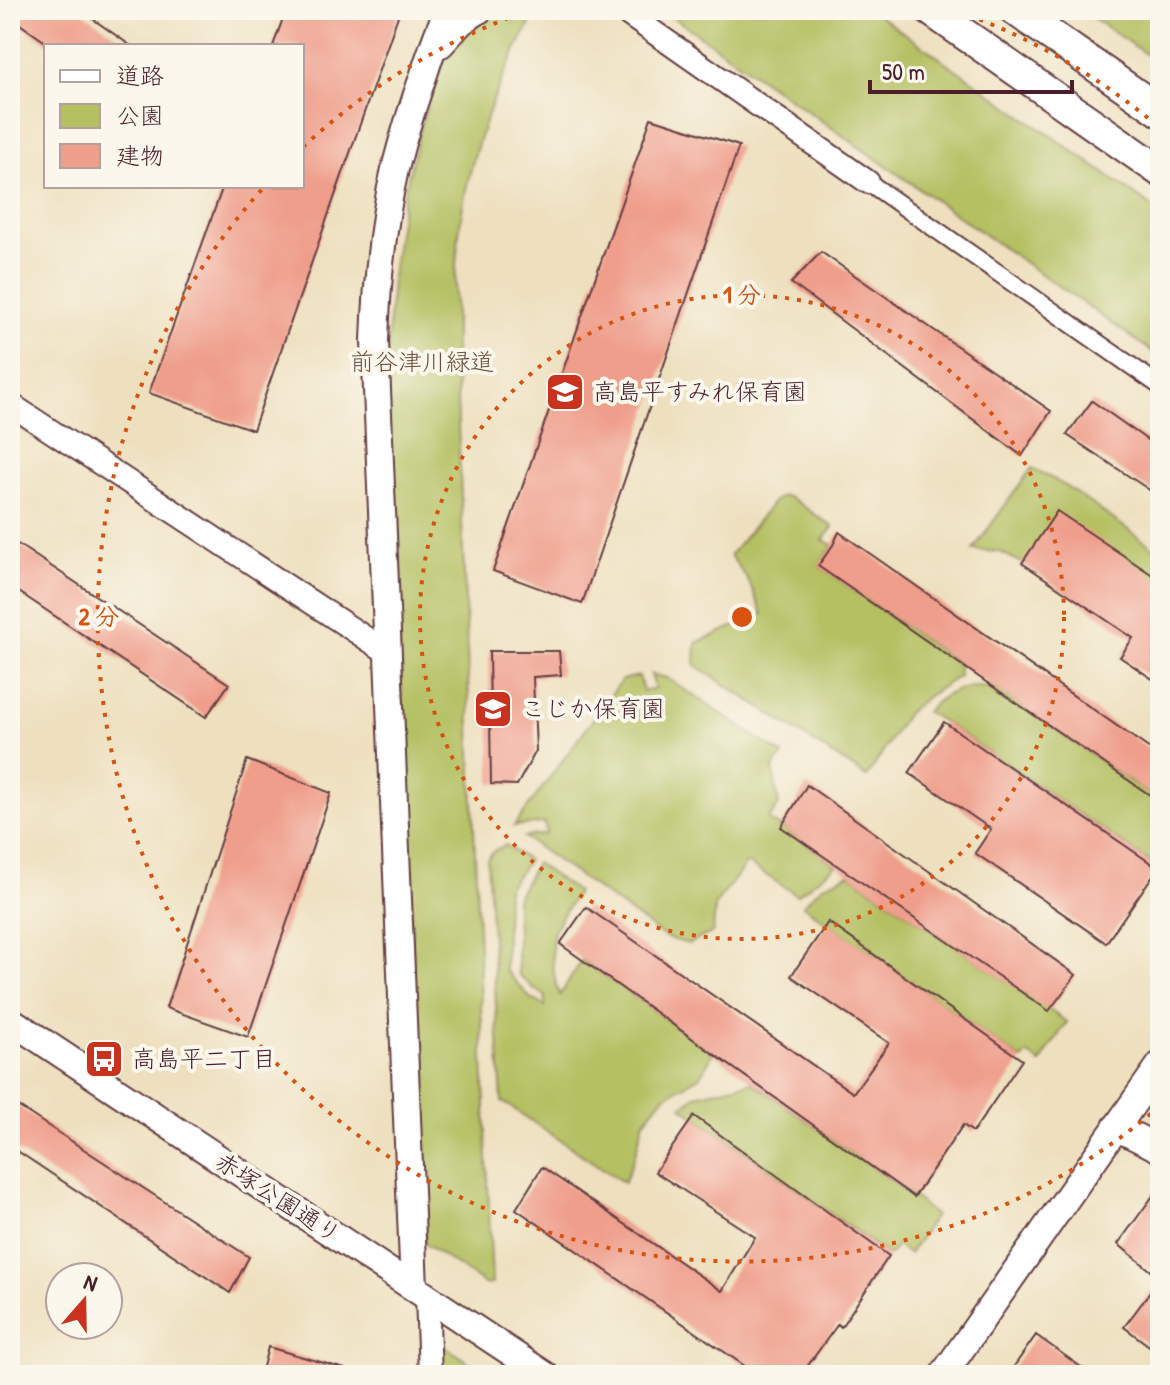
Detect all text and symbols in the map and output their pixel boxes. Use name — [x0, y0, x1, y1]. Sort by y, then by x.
legend — [44, 44, 304, 188]
scale bar — [870, 44, 1072, 94]
text: 50 m — [882, 55, 925, 87]
text: 道路 — [116, 59, 164, 91]
text: 公園 — [116, 99, 164, 131]
text: 建物 — [116, 139, 164, 171]
text: 1 分 — [723, 278, 761, 310]
park label: 前谷津川緑道 — [350, 345, 494, 377]
school or university icon: 高島平すみれ保育園 — [544, 371, 586, 413]
place label: 高島平すみれ保育園 — [593, 375, 807, 407]
text: 2 分 — [79, 600, 119, 632]
centre of rings — [728, 603, 756, 631]
school or university icon: こじか保育園 — [472, 688, 514, 730]
place label: こじか保育園 — [521, 692, 665, 724]
bus stop icon: 高島平二丁目 — [83, 1038, 125, 1080]
place label: 高島平二丁目 — [132, 1042, 276, 1074]
street label: 赤塚公園通り — [209, 1145, 348, 1250]
north arrow — [44, 1261, 124, 1341]
text: N — [80, 1266, 102, 1298]

